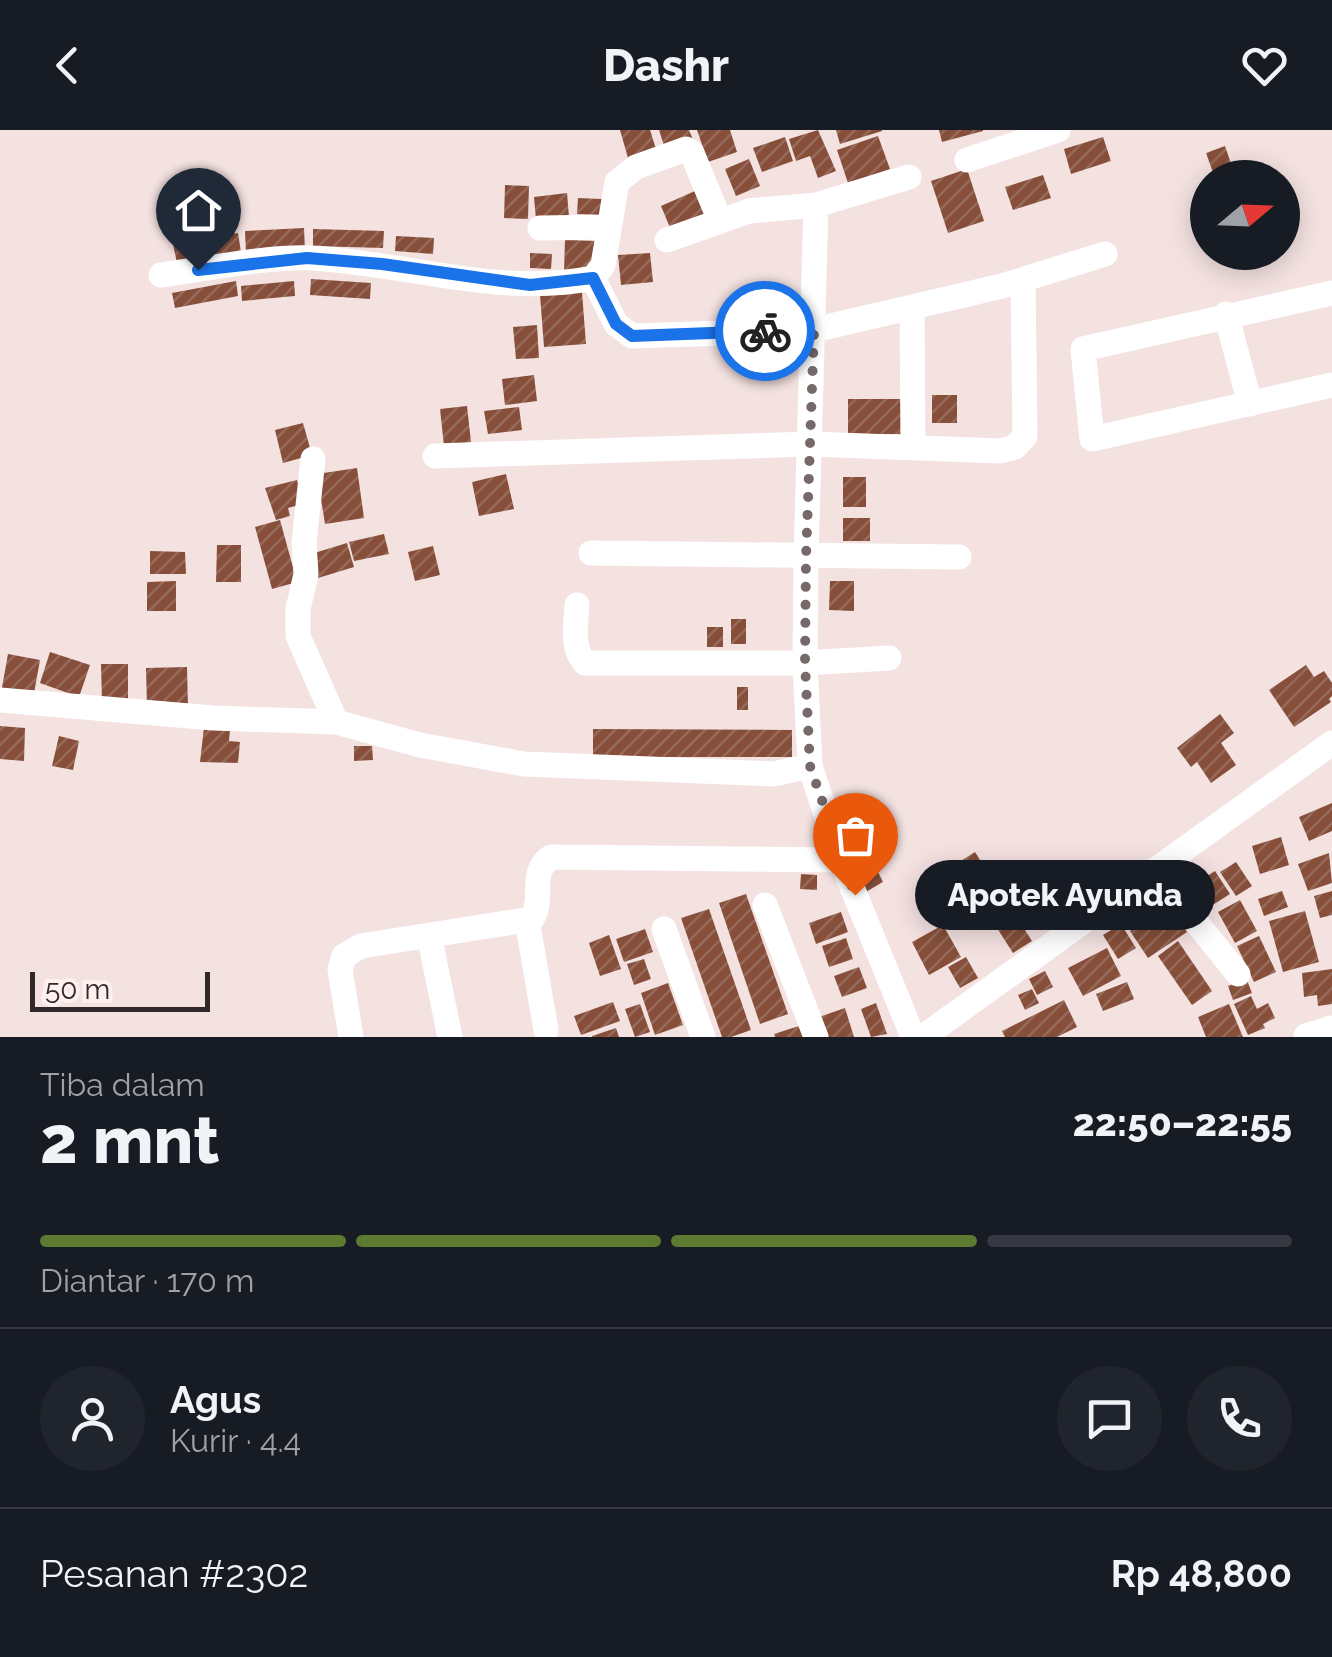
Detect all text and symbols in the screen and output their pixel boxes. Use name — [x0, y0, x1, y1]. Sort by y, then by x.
icon: back — [40, 38, 95, 93]
icon: heart — [1237, 38, 1292, 93]
text: Dashr — [603, 39, 729, 92]
north arrow — [1190, 160, 1300, 270]
map controls — [1190, 160, 1300, 270]
pin — [156, 168, 241, 271]
icon: home — [171, 183, 226, 238]
courier — [715, 281, 815, 381]
icon: bike — [738, 304, 793, 359]
pin — [813, 793, 898, 896]
icon: bag — [828, 808, 883, 863]
callout: Apotek Ayunda — [915, 860, 1215, 930]
text: Apotek Ayunda — [947, 876, 1183, 913]
scale bar — [30, 967, 210, 1011]
text: 50 m — [45, 973, 110, 1006]
text: Tiba dalam — [40, 1066, 205, 1103]
text: 22:50–22:55 — [1073, 1100, 1292, 1145]
text: 2 mnt — [40, 1102, 219, 1178]
text: Diantar · 170 m — [40, 1262, 254, 1299]
button: person — [40, 1366, 145, 1471]
button: chat — [1057, 1366, 1162, 1471]
button: phone — [1187, 1366, 1292, 1471]
text: Agus — [170, 1377, 261, 1422]
text: Kurir · 4.4 — [170, 1422, 301, 1459]
text: Pesanan #2302 — [40, 1551, 308, 1596]
text: Rp 48,800 — [1111, 1551, 1292, 1596]

